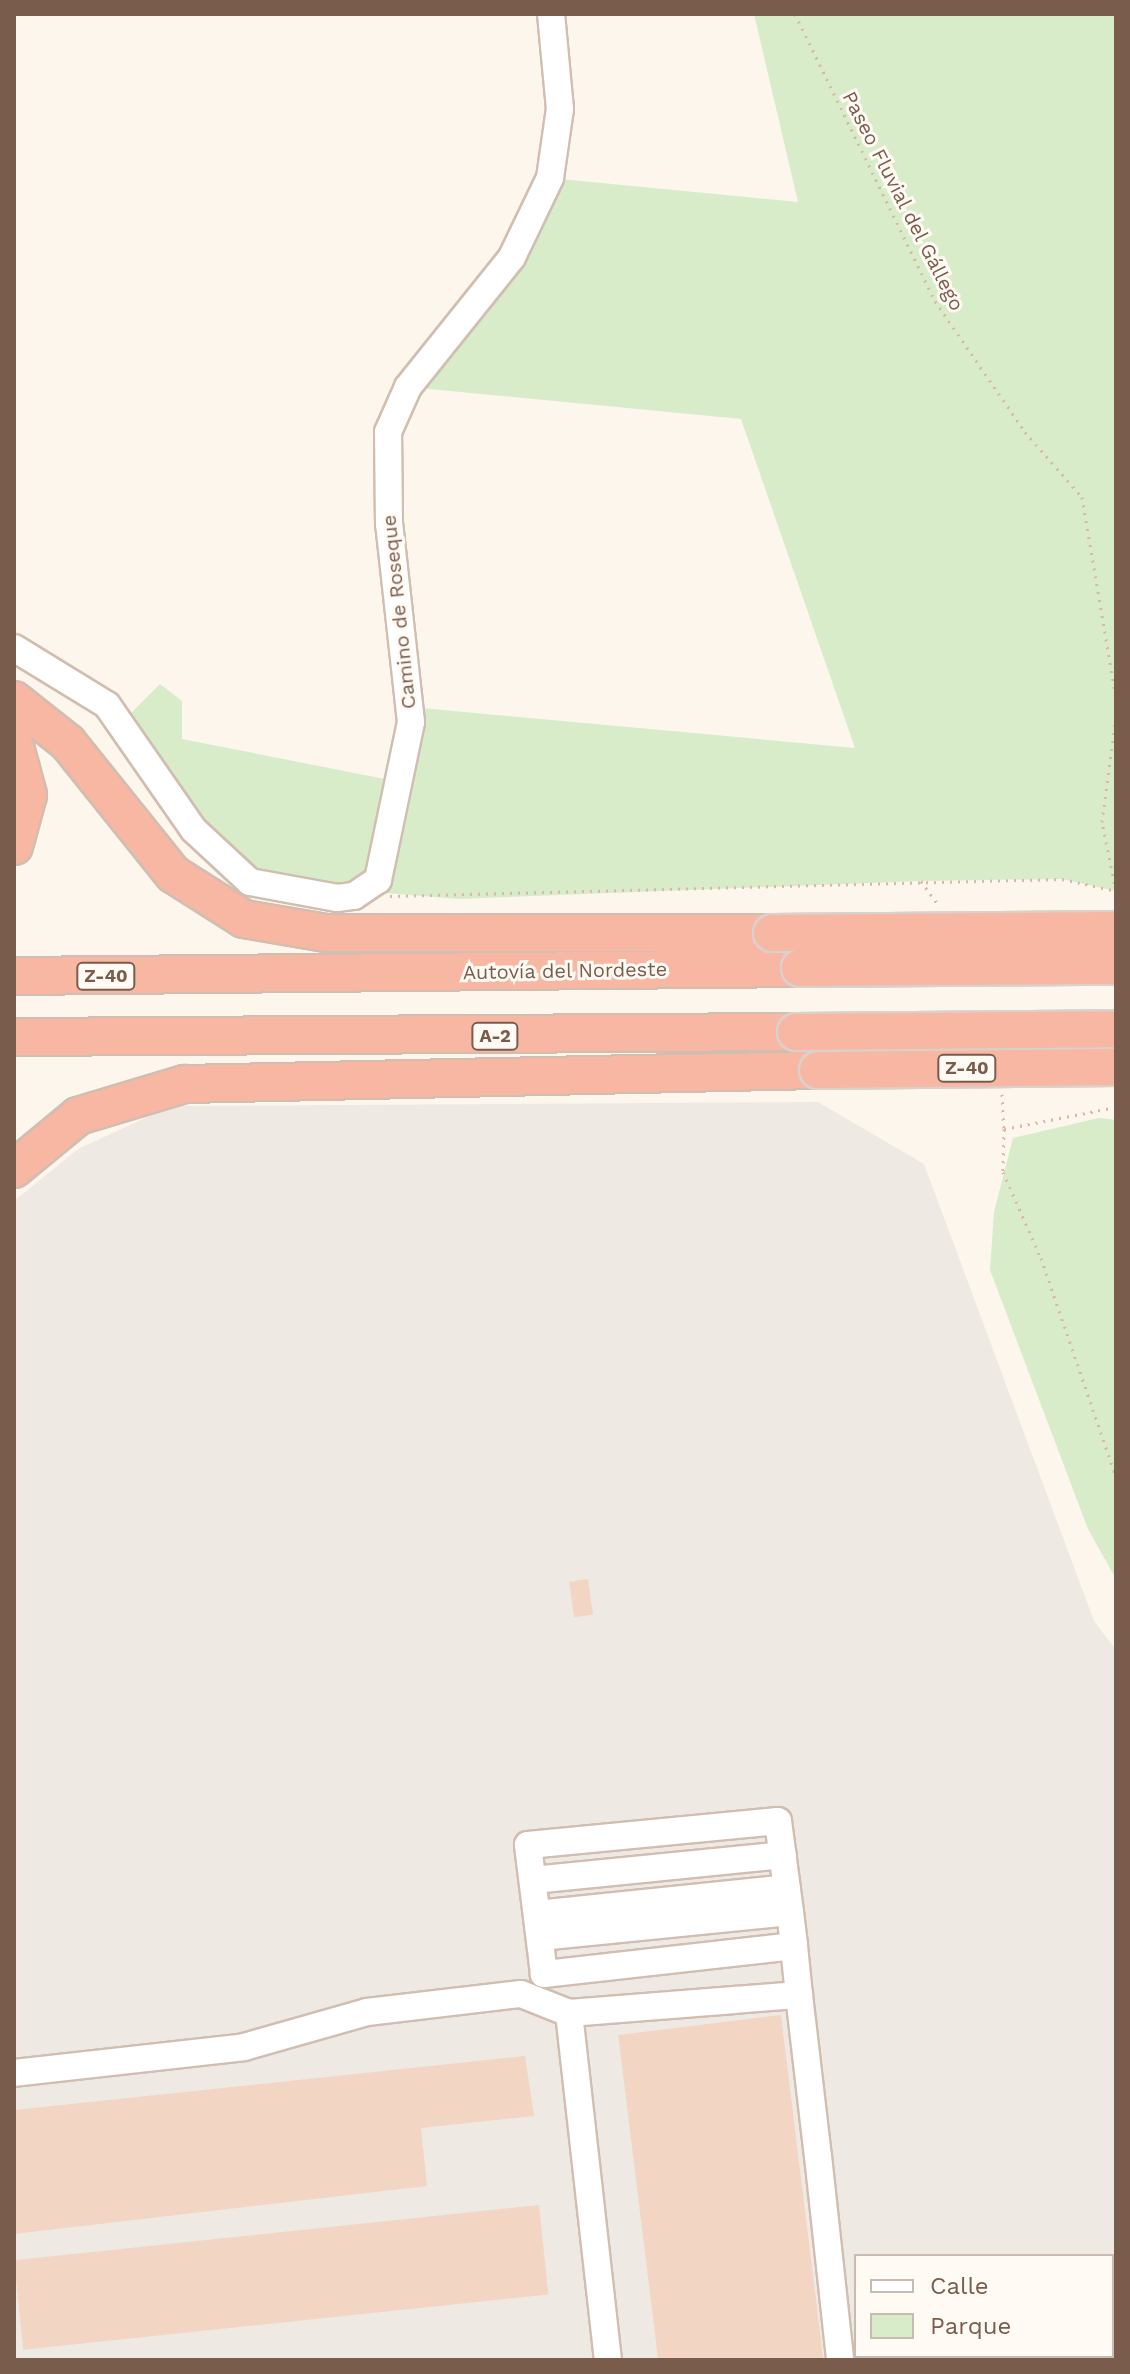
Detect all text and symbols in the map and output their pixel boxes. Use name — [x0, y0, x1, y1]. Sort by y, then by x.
street label: Paseo Fluvial del Gállego — [837, 87, 969, 315]
street label: Camino de Roseque — [377, 514, 421, 710]
street label: Autovía del Nordeste — [462, 957, 668, 985]
road number: Z-40 — [76, 962, 136, 990]
road number: A-2 — [471, 1022, 519, 1050]
road number: Z-40 — [937, 1054, 997, 1082]
legend — [854, 2254, 1114, 2358]
text: Calle — [930, 2272, 989, 2300]
text: Parque — [930, 2312, 1011, 2340]

